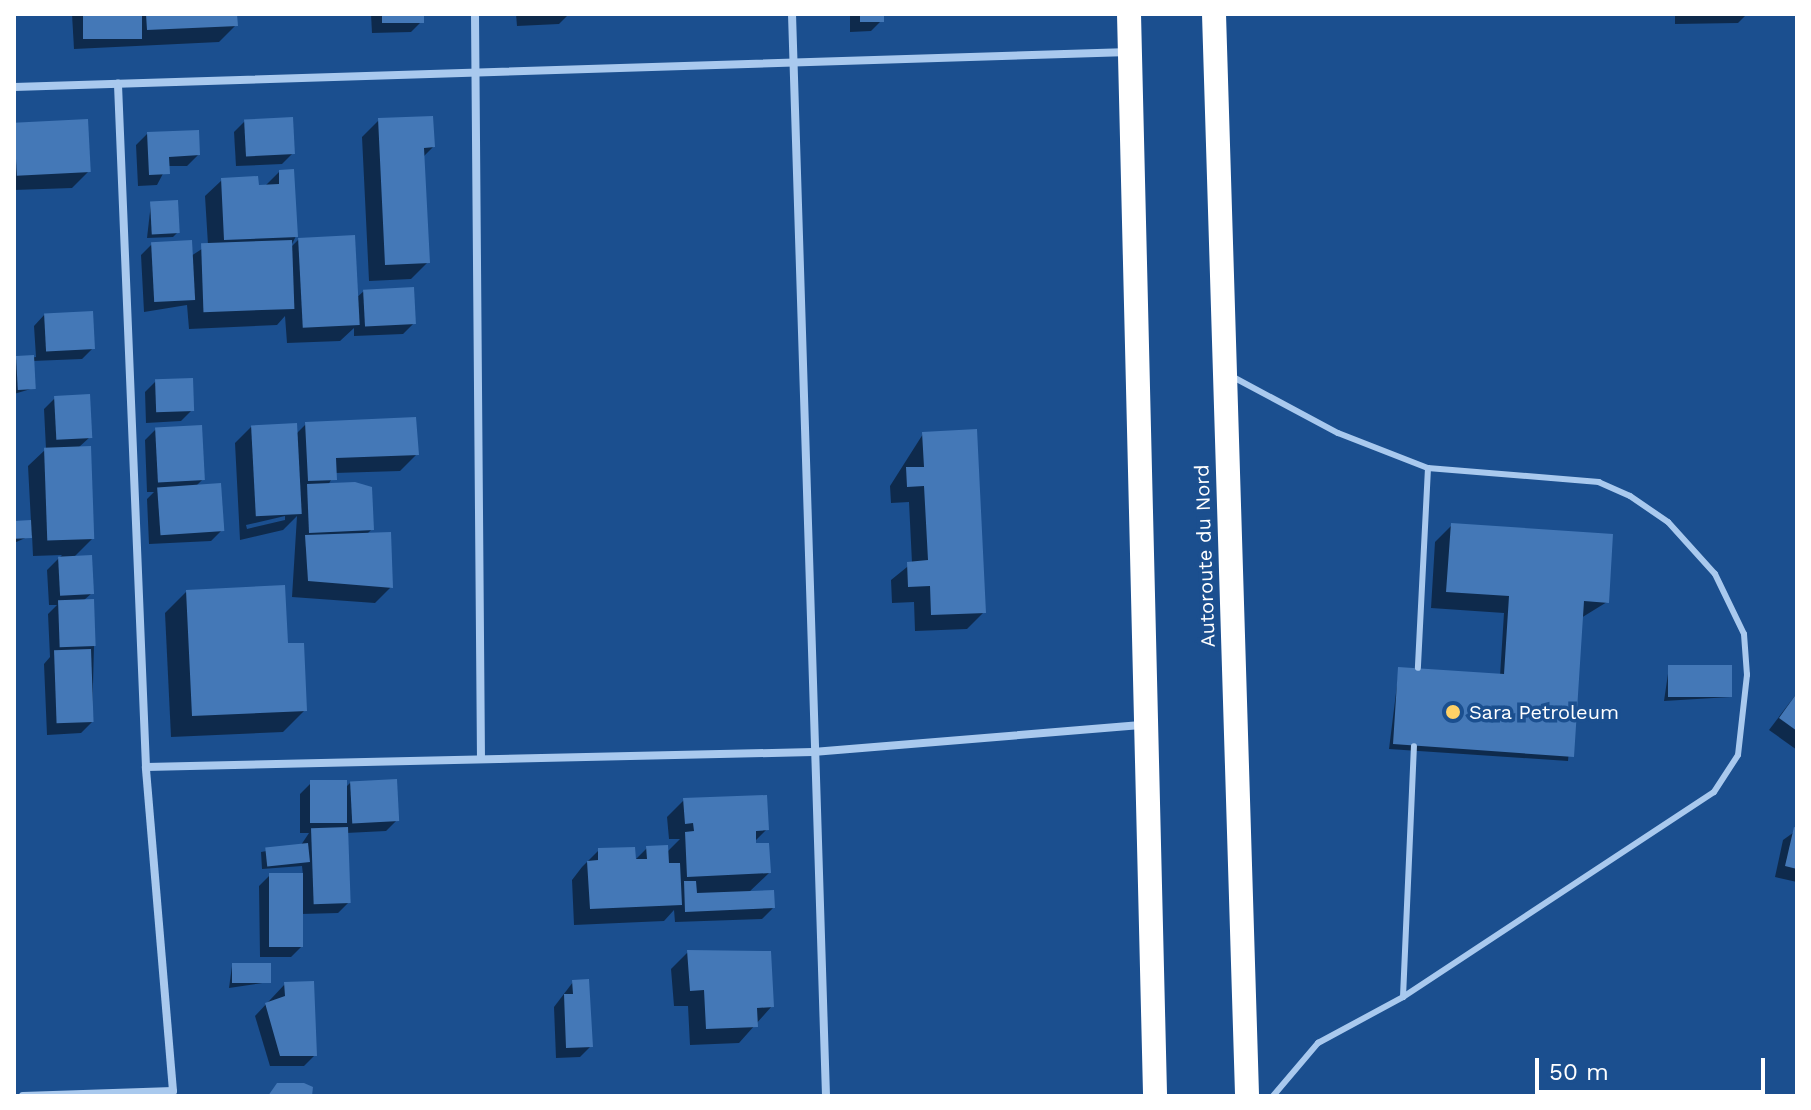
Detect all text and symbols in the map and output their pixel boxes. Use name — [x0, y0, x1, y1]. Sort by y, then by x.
street label: Autoroute du Nord — [1190, 464, 1220, 648]
place label: Sara Petroleum — [1469, 700, 1619, 724]
marker: Sara Petroleum — [1444, 703, 1462, 721]
scale bar — [1539, 1042, 1769, 1092]
text: 50 m — [1549, 1058, 1609, 1086]

